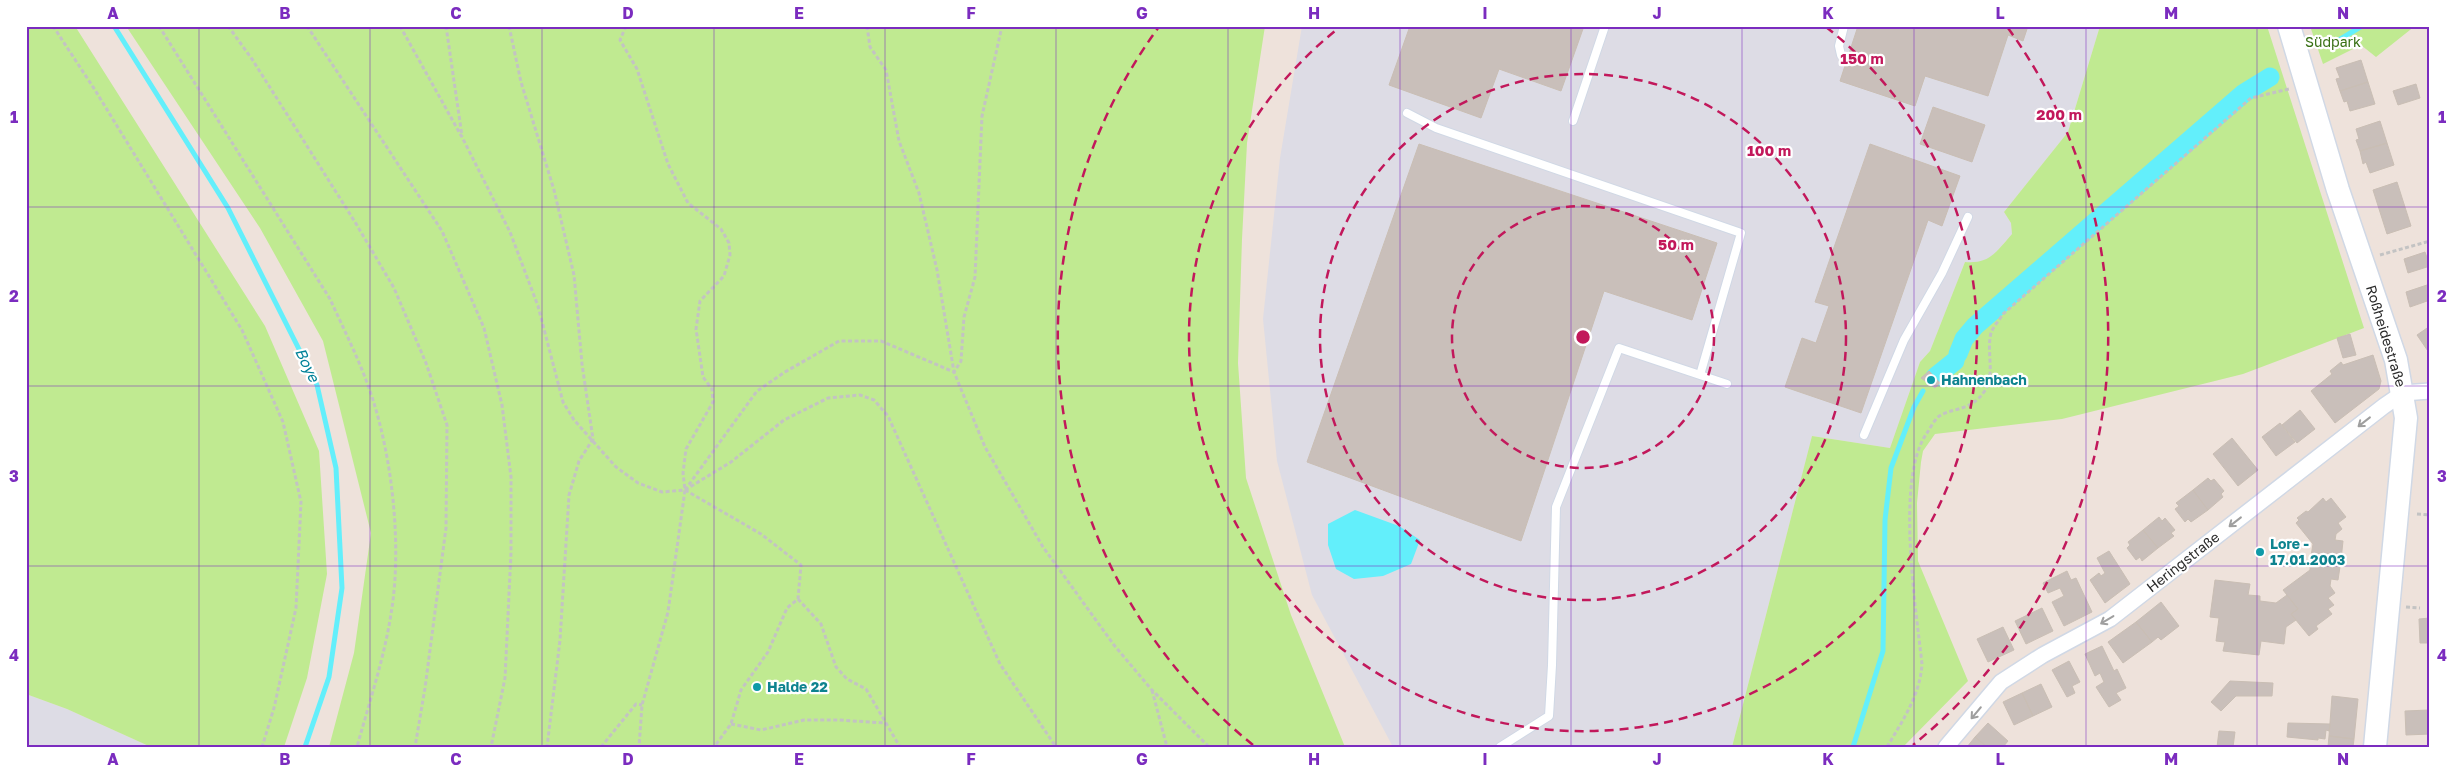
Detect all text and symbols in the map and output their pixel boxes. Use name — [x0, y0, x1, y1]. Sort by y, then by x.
text: A — [107, 3, 119, 23]
text: B — [279, 3, 291, 23]
text: C — [450, 3, 462, 23]
text: D — [622, 3, 634, 23]
text: E — [794, 3, 804, 23]
text: F — [966, 3, 976, 23]
text: G — [1136, 3, 1148, 23]
text: H — [1308, 3, 1320, 23]
text: I — [1482, 3, 1488, 23]
text: J — [1652, 3, 1662, 23]
text: K — [1822, 3, 1834, 23]
text: L — [1995, 3, 2005, 23]
text: M — [2164, 3, 2178, 23]
text: N — [2337, 3, 2349, 23]
park label: Südpark — [2305, 33, 2361, 50]
text: 150 m — [1840, 49, 1884, 67]
text: 200 m — [2036, 105, 2082, 123]
text: 1 — [10, 107, 18, 127]
text: 1 — [2438, 107, 2446, 127]
text: 100 m — [1747, 141, 1791, 159]
text: 50 m — [1658, 235, 1694, 253]
street label: Roßheidestraße — [2363, 283, 2410, 389]
text: 2 — [9, 286, 19, 306]
text: 2 — [2437, 286, 2447, 306]
centre of rings — [1574, 328, 1592, 346]
water label: Boye — [291, 345, 324, 386]
place label: Hahnenbach — [1941, 371, 2027, 388]
marker: Hahnenbach — [1925, 374, 1937, 386]
one-way arrow — [2358, 416, 2371, 427]
text: 3 — [9, 466, 19, 486]
text: 3 — [2437, 466, 2447, 486]
one-way arrow — [2229, 516, 2242, 527]
street label: Heringstraße — [2143, 528, 2222, 595]
place label: Lore - 17.01.2003 — [2270, 535, 2345, 568]
marker: Lore - 17.01.2003 — [2254, 546, 2266, 558]
one-way arrow — [2100, 616, 2114, 626]
text: 4 — [9, 645, 19, 665]
text: 4 — [2437, 645, 2447, 665]
place label: Halde 22 — [767, 678, 828, 695]
marker: Halde 22 — [751, 681, 763, 693]
one-way arrow — [1970, 706, 1981, 719]
text: A — [107, 749, 119, 769]
text: B — [279, 749, 291, 769]
text: C — [450, 749, 462, 769]
text: D — [622, 749, 634, 769]
text: E — [794, 749, 804, 769]
text: F — [966, 749, 976, 769]
text: G — [1136, 749, 1148, 769]
text: H — [1308, 749, 1320, 769]
text: I — [1482, 749, 1488, 769]
text: J — [1652, 749, 1662, 769]
text: K — [1822, 749, 1834, 769]
text: L — [1995, 749, 2005, 769]
text: M — [2164, 749, 2178, 769]
text: N — [2337, 749, 2349, 769]

